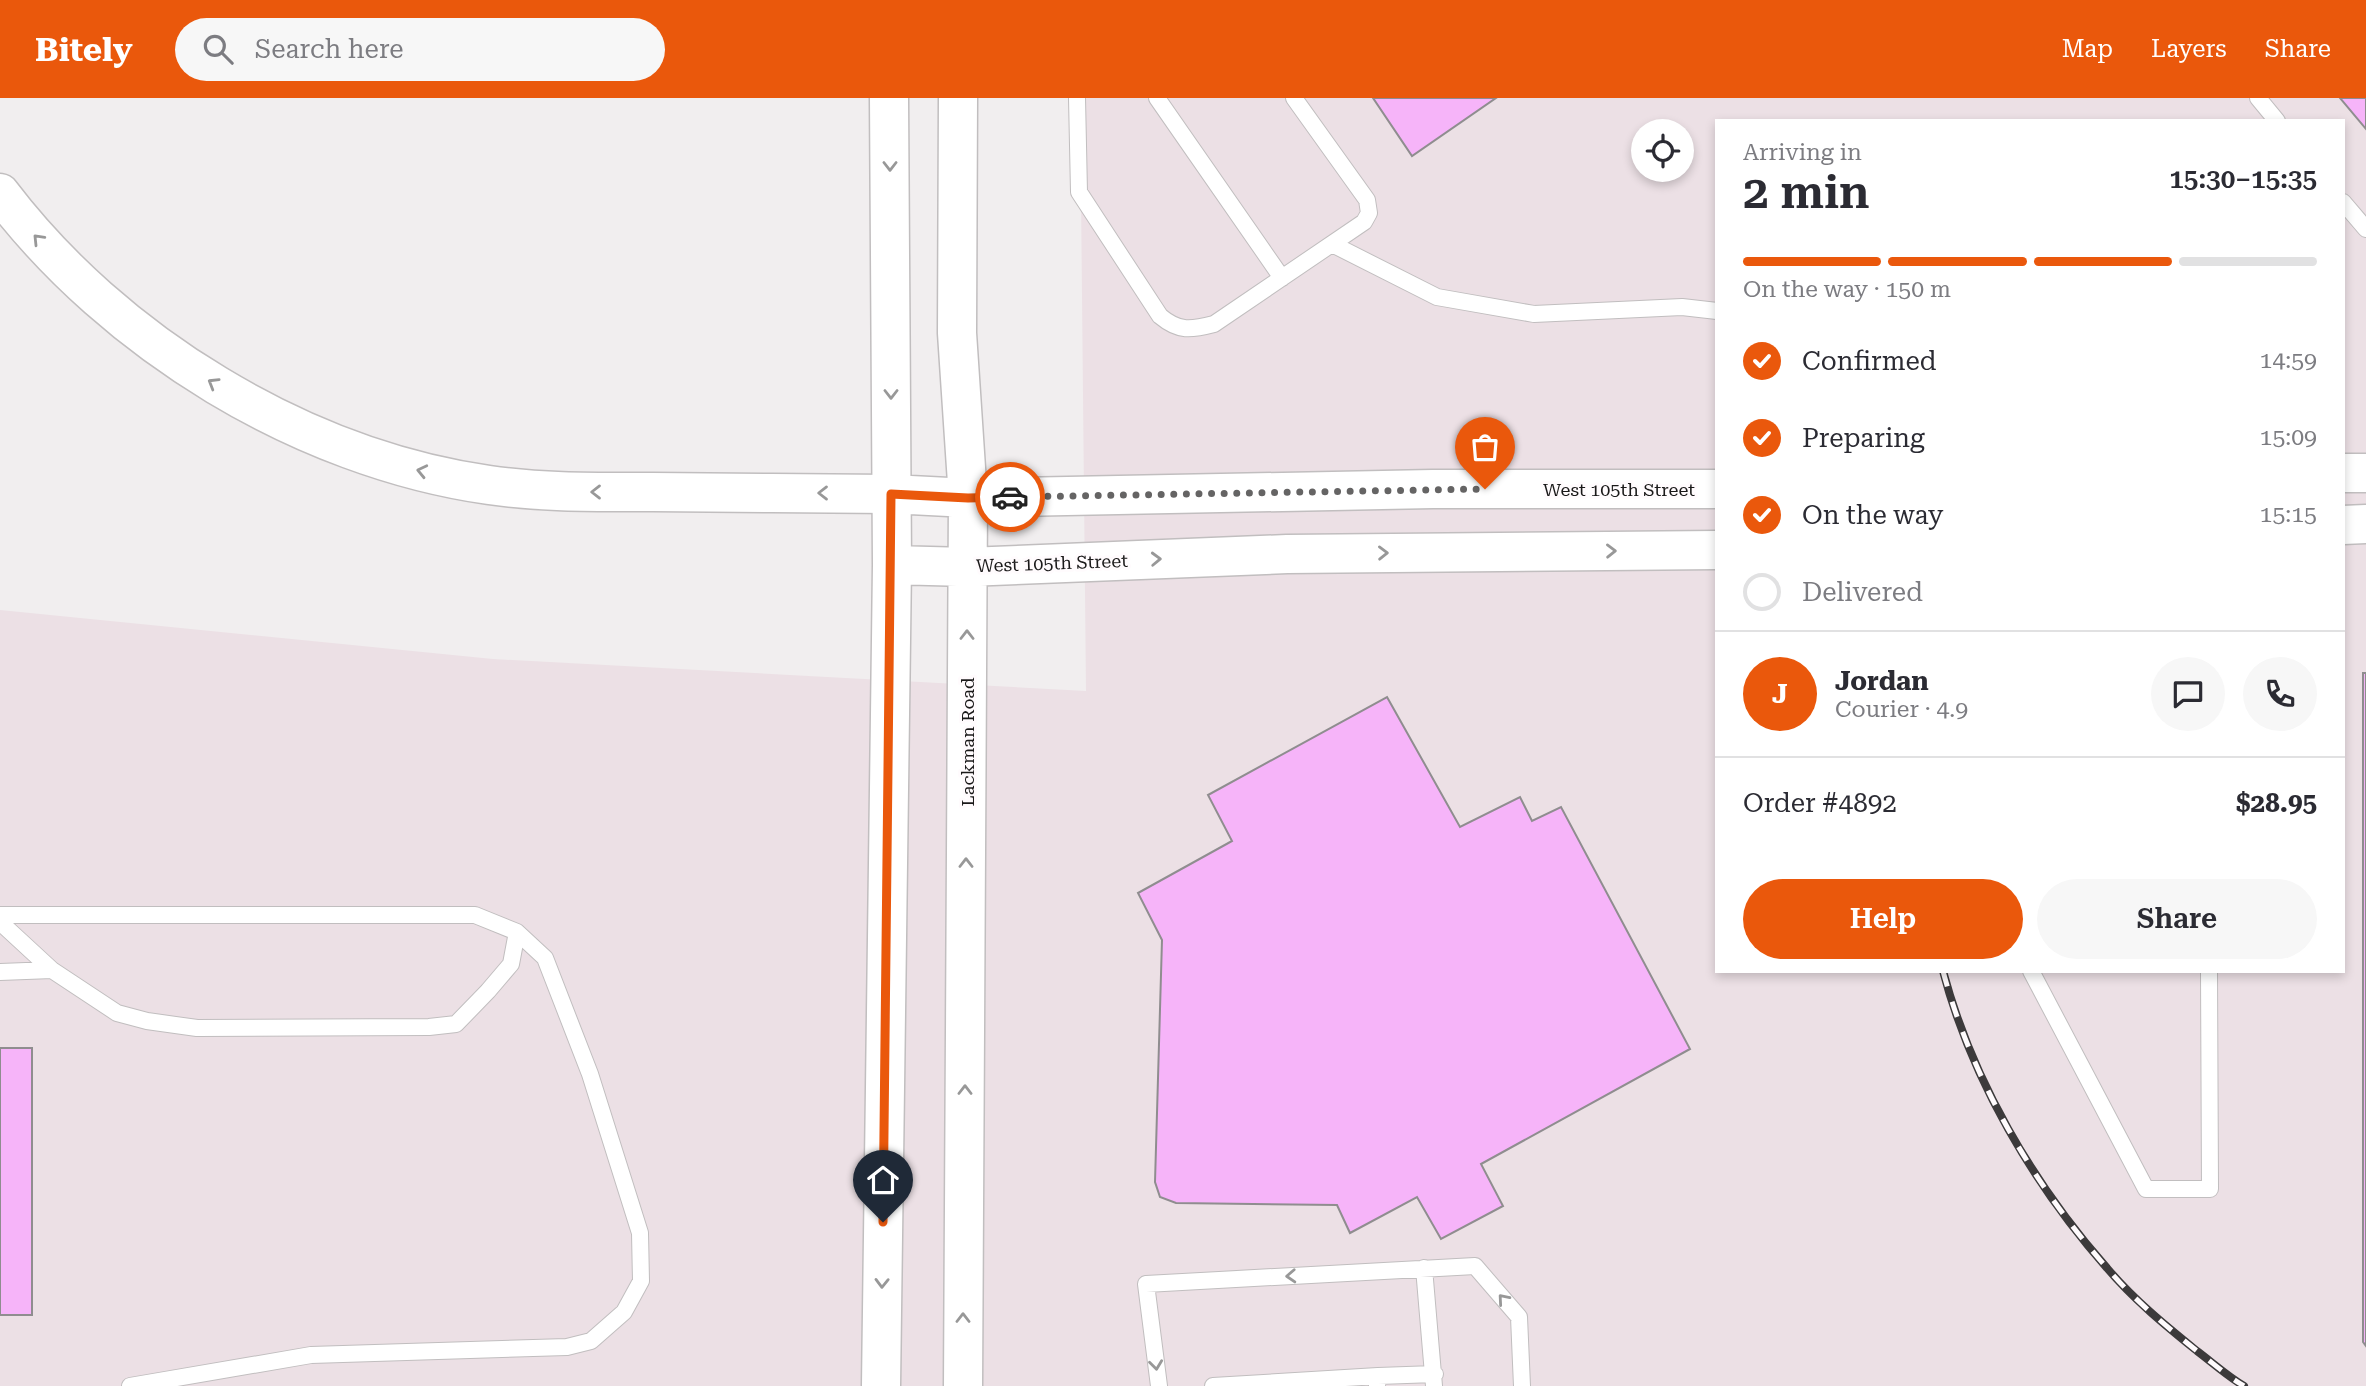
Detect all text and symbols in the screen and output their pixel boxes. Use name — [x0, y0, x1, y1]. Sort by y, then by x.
search box — [175, 18, 665, 81]
text: Bitely — [35, 30, 133, 69]
icon: search — [199, 30, 237, 68]
text: Search here — [255, 34, 404, 64]
text: Map — [2062, 35, 2113, 63]
text: Layers — [2151, 35, 2227, 63]
text: Share — [2265, 35, 2331, 63]
map controls — [1631, 119, 1694, 182]
button: locate — [1631, 119, 1694, 182]
text: Arriving in — [1743, 139, 1862, 166]
one-way arrow — [882, 161, 898, 172]
text: 15:30–15:35 — [2169, 164, 2317, 194]
text: 2 min — [1743, 165, 1870, 219]
one-way arrow — [33, 234, 46, 247]
text: On the way · 150 m — [1743, 276, 1951, 303]
icon: check — [1743, 342, 1781, 380]
text: Confirmed — [1802, 346, 1937, 376]
text: 14:59 — [2260, 347, 2317, 374]
one-way arrow — [208, 378, 221, 391]
one-way arrow — [883, 389, 899, 399]
pin — [1455, 417, 1515, 489]
icon: check — [1743, 419, 1781, 457]
text: Preparing — [1802, 423, 1925, 453]
text: 15:09 — [2260, 424, 2317, 451]
icon: bag — [1466, 428, 1504, 466]
courier — [975, 462, 1045, 532]
one-way arrow — [416, 464, 428, 479]
icon: car — [991, 478, 1029, 516]
street label: West 105th Street — [1543, 479, 1695, 500]
one-way arrow — [590, 484, 600, 500]
one-way arrow — [817, 486, 828, 501]
icon: check — [1743, 496, 1781, 534]
text: On the way — [1802, 500, 1943, 530]
text: 15:15 — [2260, 501, 2317, 528]
one-way arrow — [1606, 543, 1617, 559]
one-way arrow — [1379, 545, 1389, 561]
street label: West 105th Street — [976, 550, 1129, 576]
one-way arrow — [1151, 552, 1162, 567]
text: Delivered — [1802, 577, 1923, 607]
one-way arrow — [959, 630, 975, 640]
button: chat — [2151, 657, 2225, 731]
button: phone — [2243, 657, 2317, 731]
text: Jordan — [1835, 666, 1929, 696]
street label: Lackman Road — [957, 677, 978, 806]
text: J — [1772, 679, 1788, 709]
text: Courier · 4.9 — [1835, 696, 1968, 723]
text: Order #4892 — [1743, 788, 1897, 818]
text: $28.95 — [2236, 788, 2317, 818]
one-way arrow — [958, 857, 974, 868]
button: Help — [1743, 879, 2023, 959]
button: Share — [2037, 879, 2317, 959]
one-way arrow — [957, 1085, 973, 1095]
pin — [853, 1150, 913, 1222]
icon: home — [864, 1161, 902, 1199]
one-way arrow — [1285, 1268, 1296, 1283]
one-way arrow — [874, 1278, 890, 1288]
one-way arrow — [1499, 1294, 1511, 1307]
one-way arrow — [956, 1312, 971, 1323]
one-way arrow — [1149, 1359, 1164, 1371]

